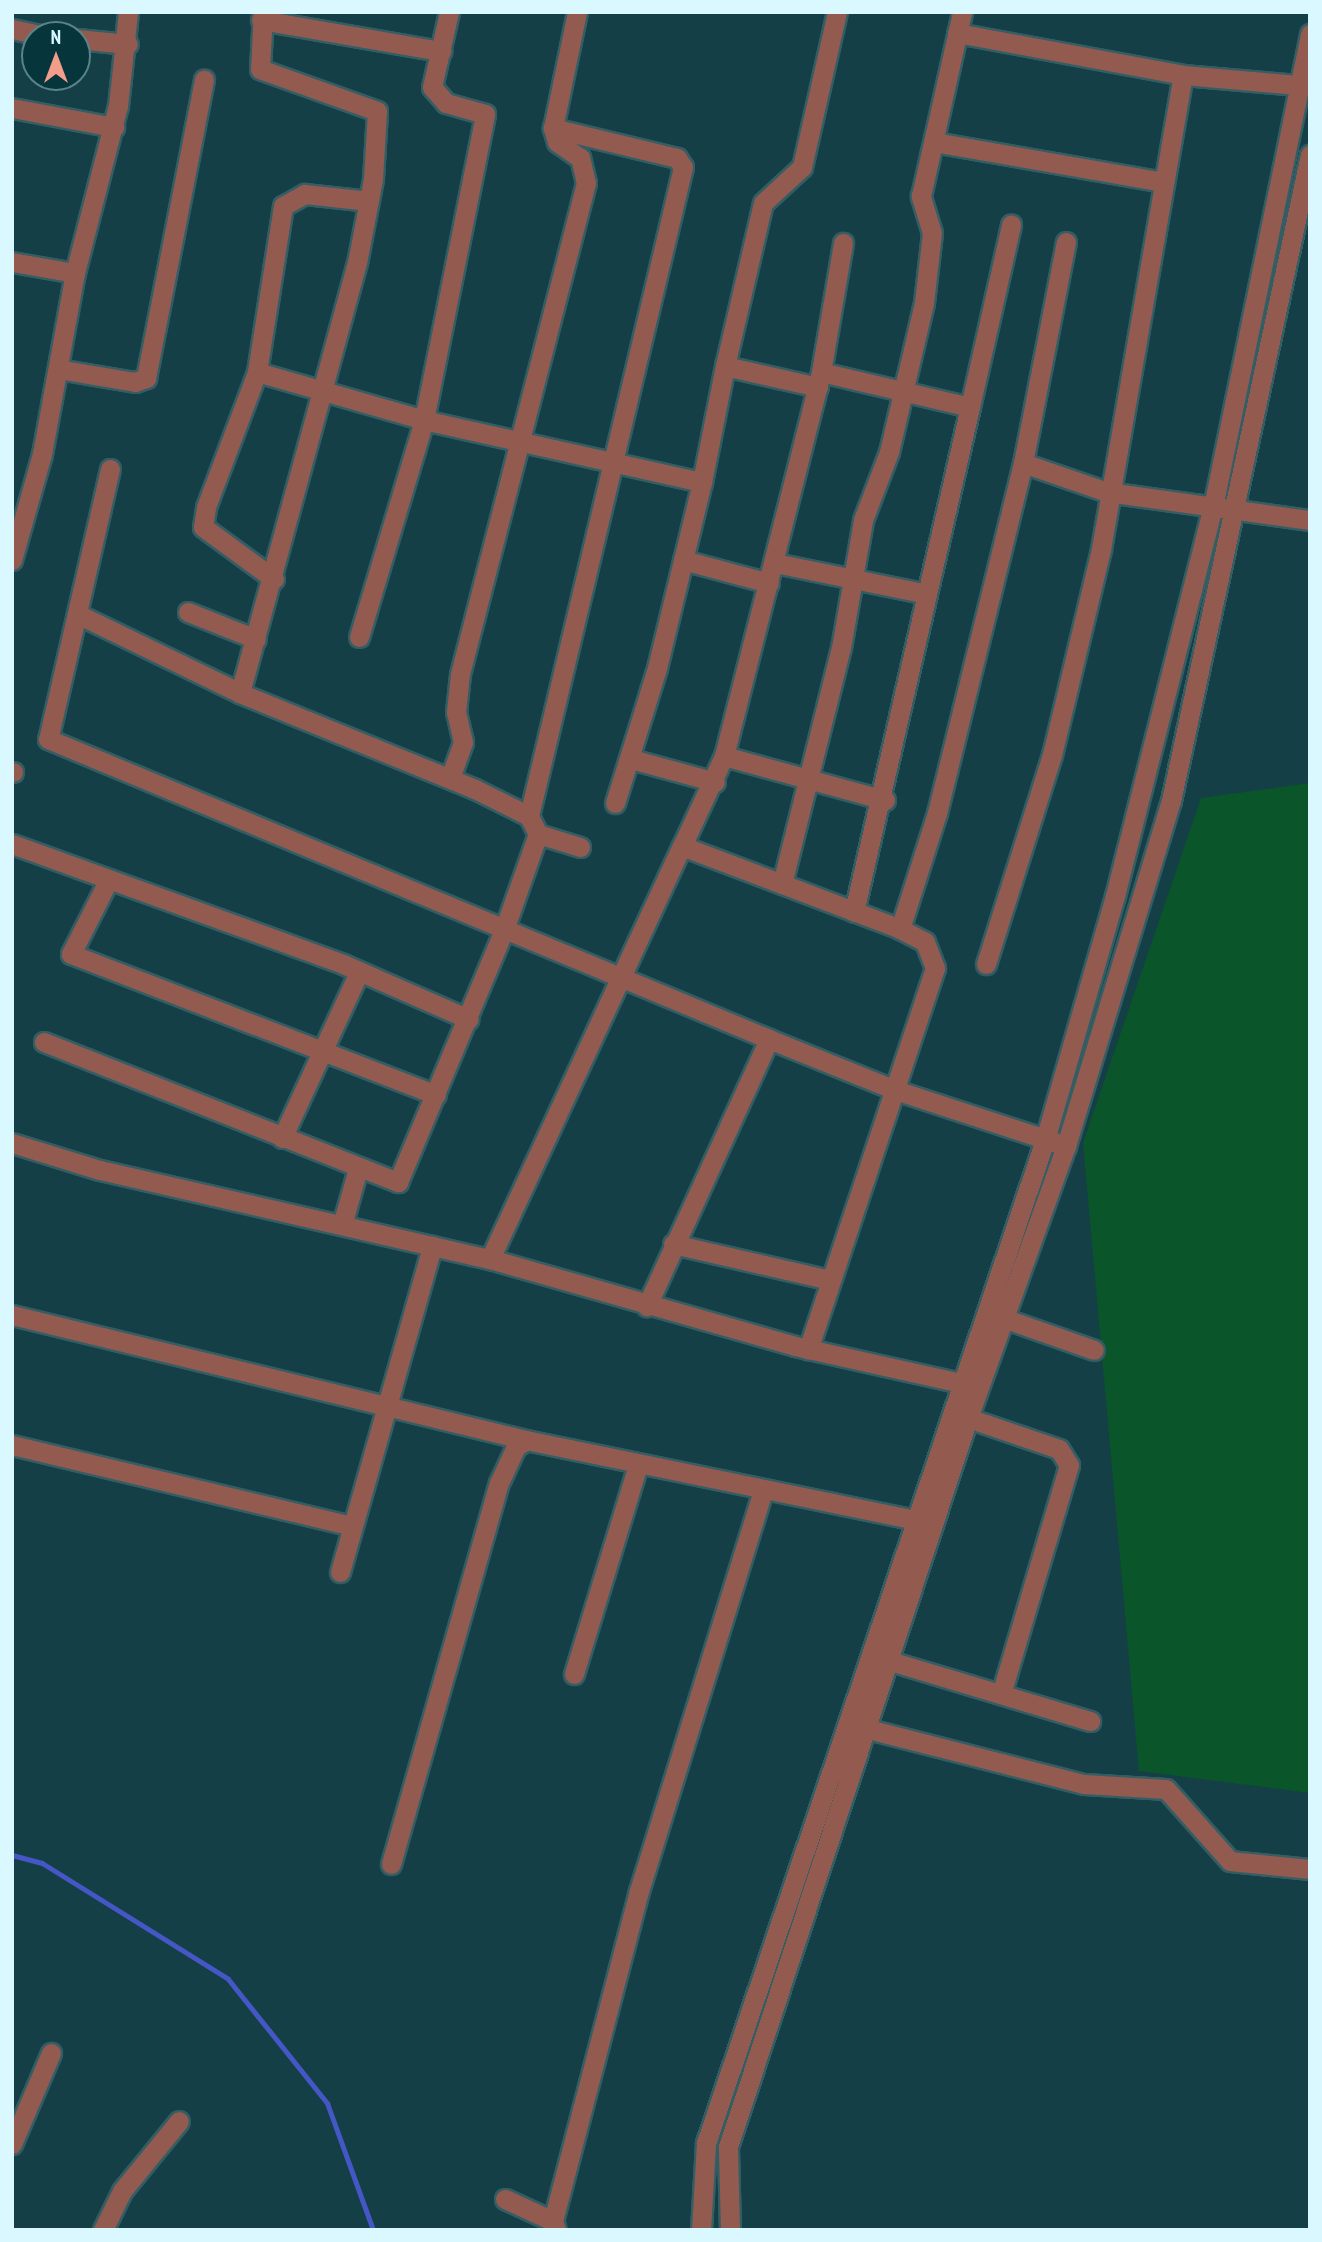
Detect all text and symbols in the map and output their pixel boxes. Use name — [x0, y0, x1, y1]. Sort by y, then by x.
north arrow — [21, 21, 91, 91]
text: N — [51, 25, 61, 49]

